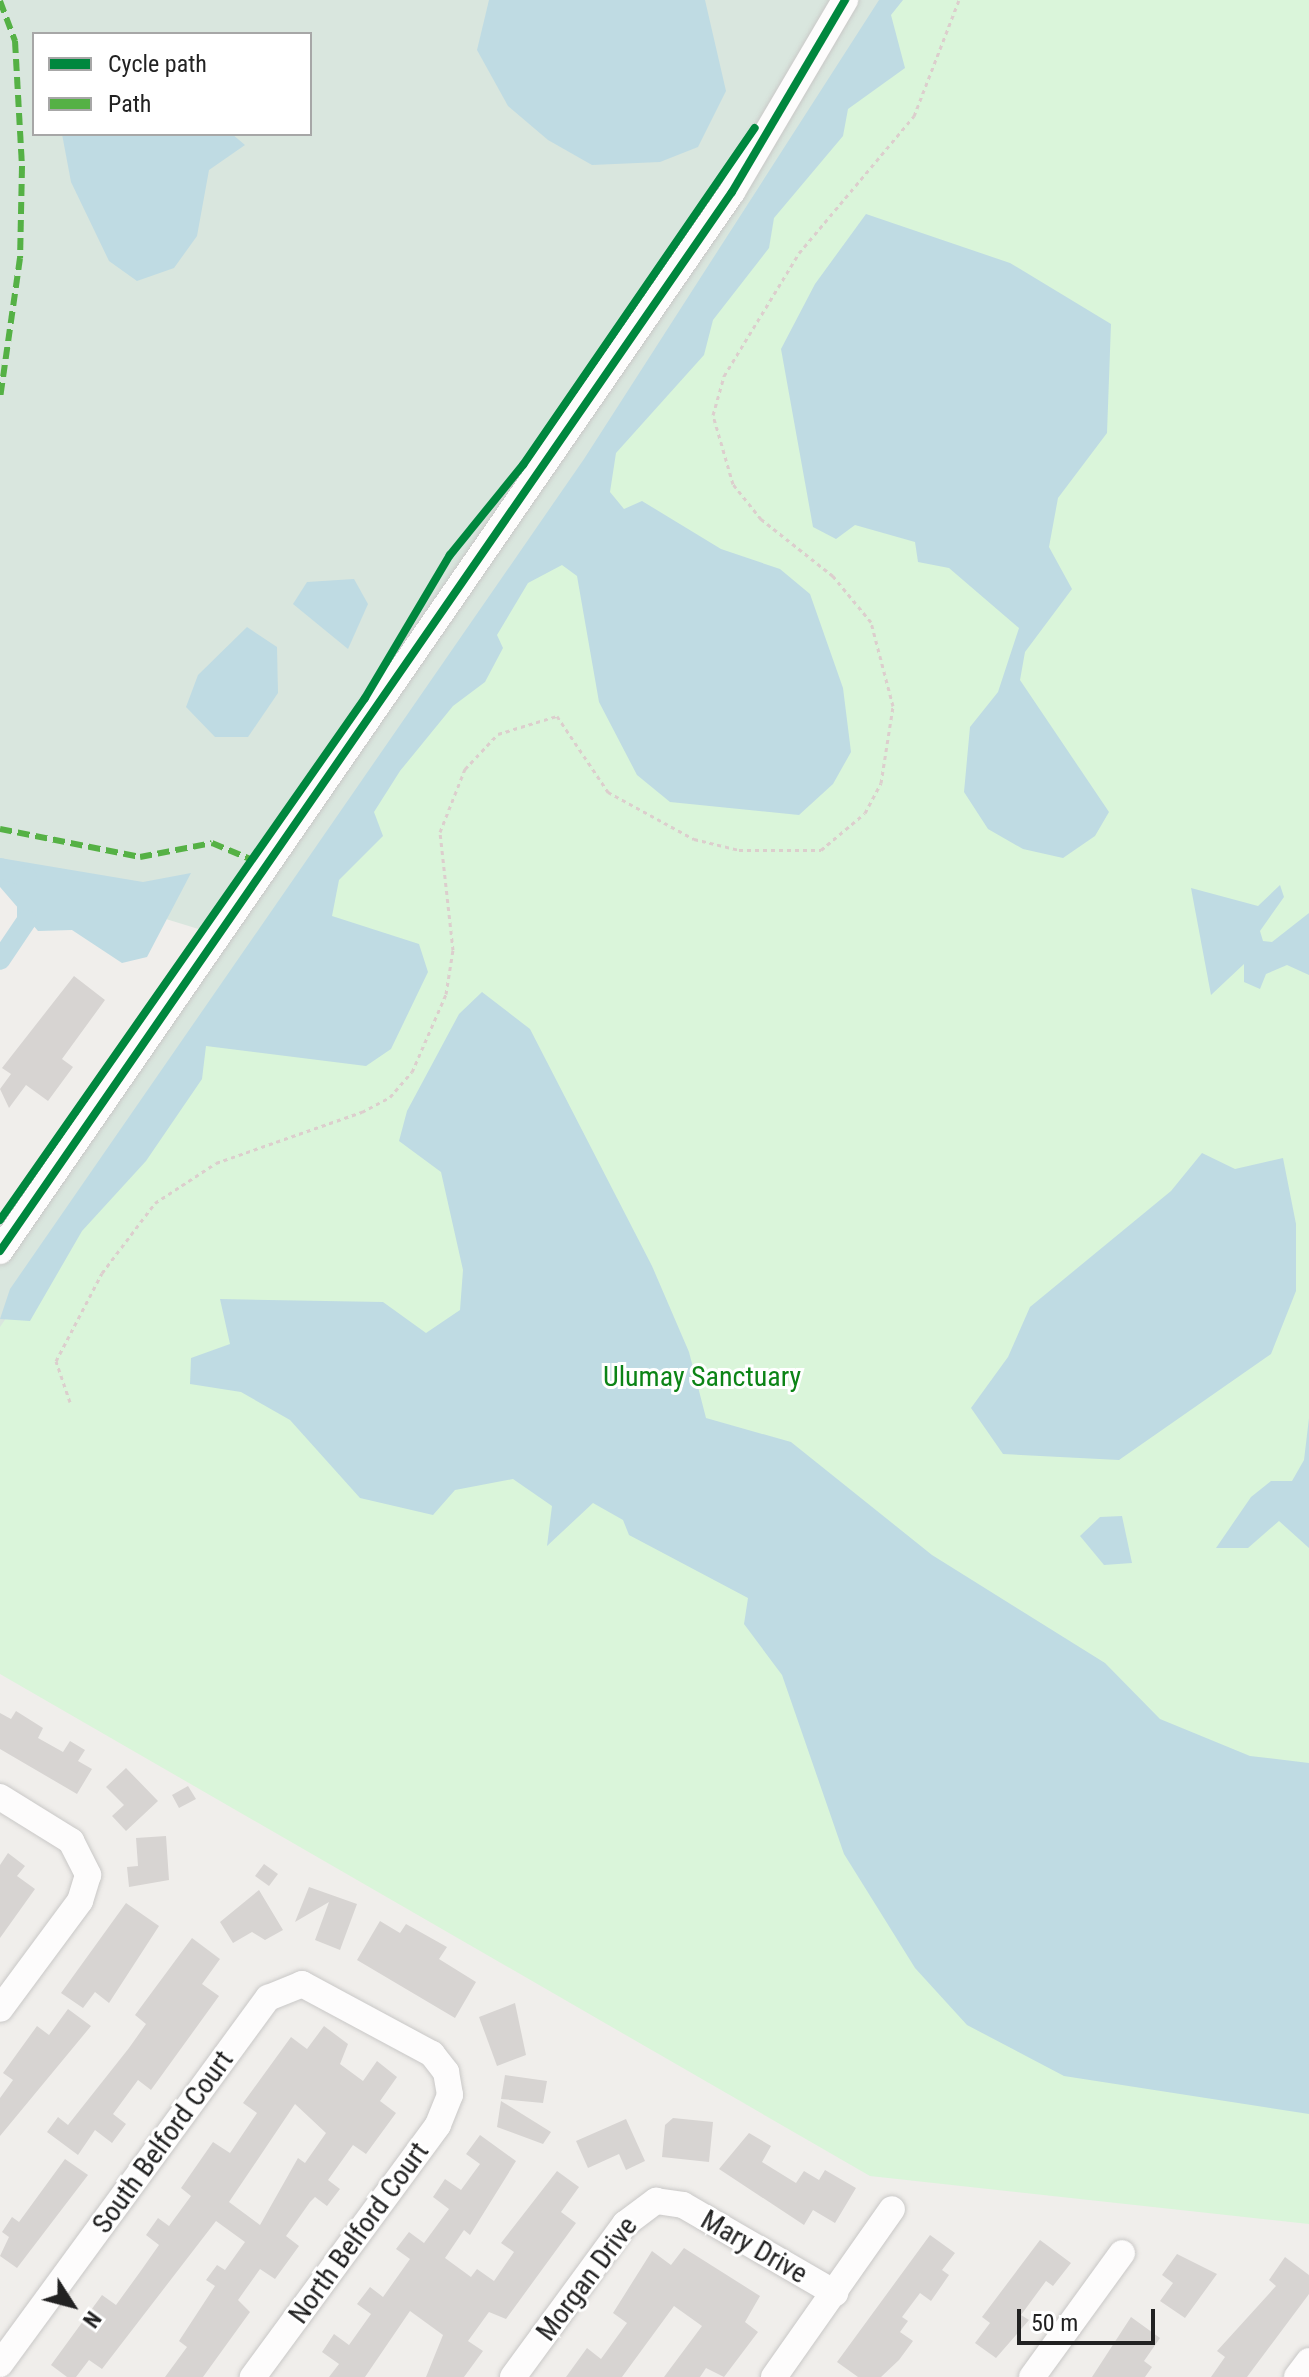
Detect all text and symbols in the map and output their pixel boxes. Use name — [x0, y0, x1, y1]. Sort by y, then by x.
legend — [32, 32, 312, 136]
text: Cycle path — [108, 50, 207, 78]
text: Path — [108, 90, 151, 118]
park label: Ulumay Sanctuary — [603, 1360, 801, 1394]
street label: South Belford Court — [85, 2044, 241, 2240]
street label: North Belford Court — [282, 2136, 436, 2330]
street label: Mary Drive — [695, 2203, 813, 2291]
street label: Morgan Drive — [529, 2210, 645, 2348]
north arrow — [32, 2265, 112, 2345]
scale bar — [1021, 2293, 1159, 2343]
text: N — [78, 2307, 106, 2332]
text: 50 m — [1031, 2309, 1078, 2337]

